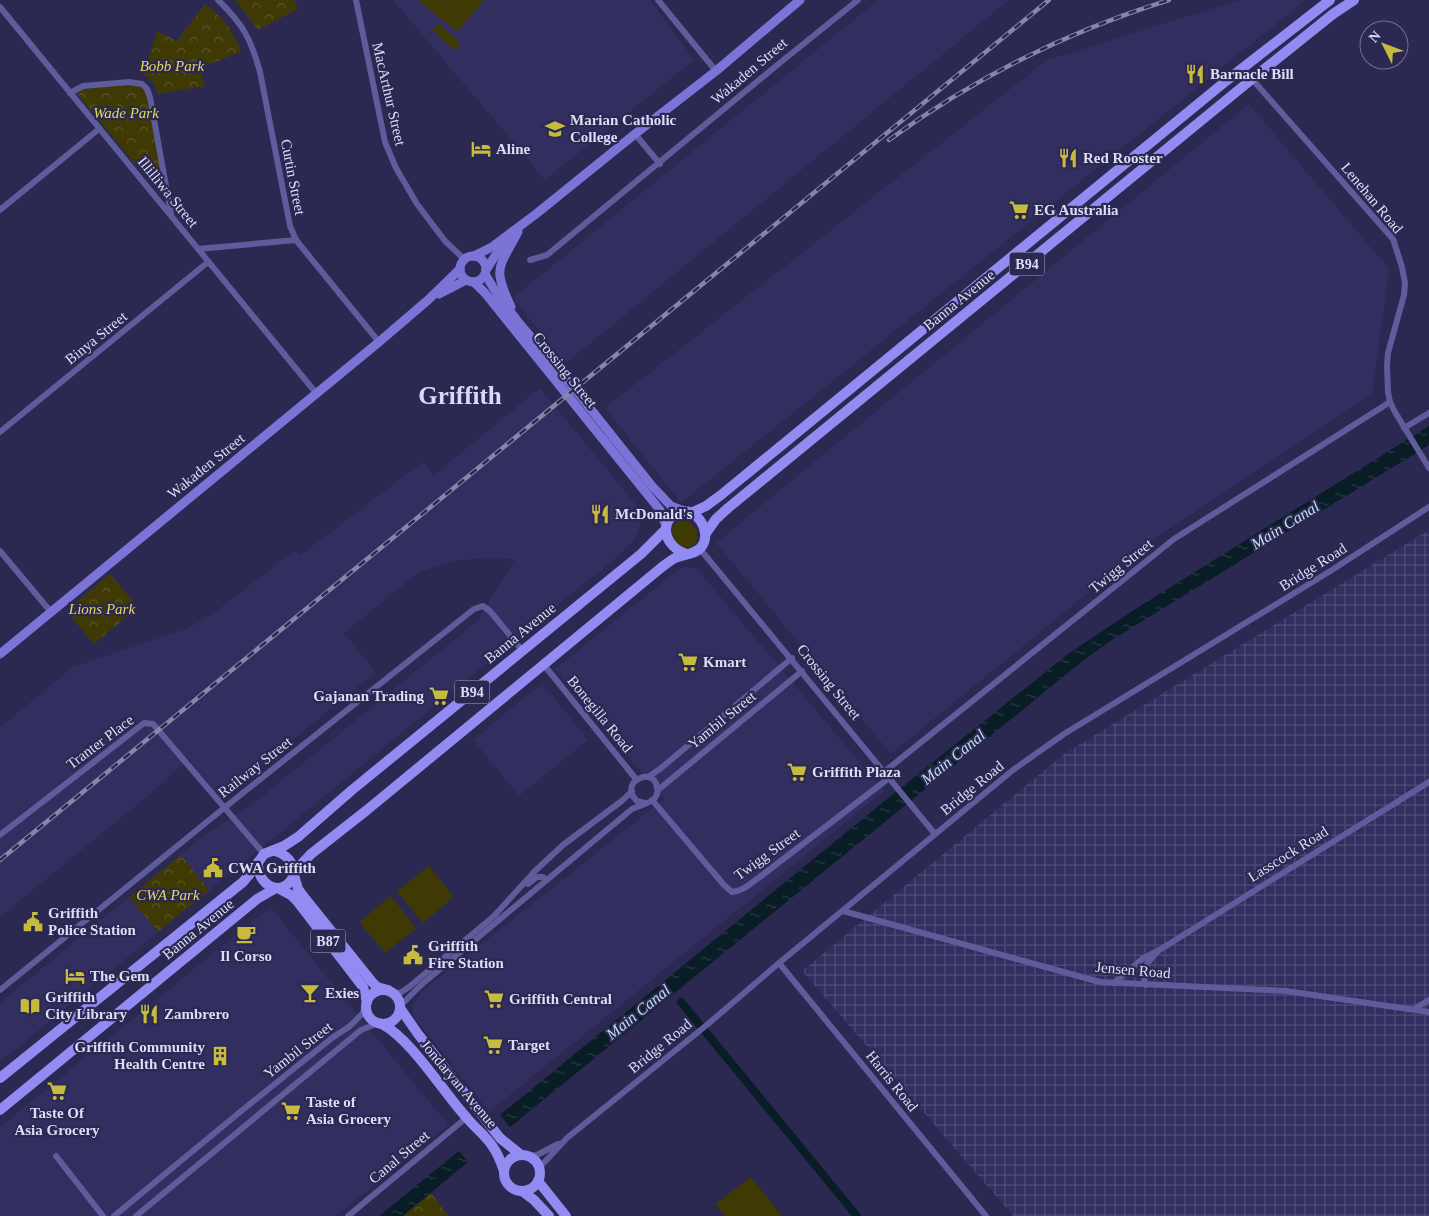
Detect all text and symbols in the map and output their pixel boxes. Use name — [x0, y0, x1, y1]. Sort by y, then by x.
north arrow — [1359, 20, 1409, 70]
text: N — [1366, 28, 1384, 45]
street label: Wakaden Street — [708, 34, 791, 107]
street label: MacArthur Street — [369, 41, 409, 148]
park label: Bobb Park — [140, 58, 205, 74]
restaurant icon: Barnacle Bill — [1184, 63, 1206, 85]
place label: Barnacle Bill — [1210, 66, 1294, 82]
park label: Wade Park — [93, 105, 159, 121]
place label: Marian Catholic College — [570, 112, 677, 145]
school or university icon: Marian Catholic College — [544, 118, 566, 140]
street label: Curtin Street — [278, 138, 308, 217]
hotel icon: Aline — [470, 138, 492, 160]
place label: Aline — [496, 141, 531, 157]
restaurant icon: Red Rooster — [1057, 147, 1079, 169]
place label: Red Rooster — [1083, 150, 1163, 166]
street label: Illilliwa Street — [135, 153, 202, 231]
street label: Lenehan Road — [1338, 160, 1406, 237]
supermarket icon: EG Australia — [1008, 199, 1030, 221]
place label: EG Australia — [1034, 202, 1119, 218]
road number: B94 — [1010, 252, 1044, 276]
street label: Banna Avenue — [920, 266, 998, 334]
street label: Binya Street — [62, 308, 131, 368]
street label: Crossing Street — [530, 329, 601, 411]
district label: Griffith — [418, 382, 502, 409]
street label: Wakaden Street — [164, 430, 248, 502]
water label: Main Canal — [1247, 497, 1323, 553]
restaurant icon: McDonald's — [589, 503, 611, 525]
place label: McDonald's — [615, 506, 693, 522]
street label: Twigg Street — [1086, 535, 1157, 596]
street label: Bridge Road — [1276, 540, 1350, 594]
street label: Banna Avenue — [481, 599, 559, 667]
park label: Lions Park — [68, 601, 135, 617]
street label: Crossing Street — [794, 641, 865, 723]
supermarket icon: Kmart — [677, 651, 699, 673]
place label: Kmart — [703, 654, 746, 670]
street label: Bonegilla Road — [564, 673, 636, 756]
road number: B94 — [454, 680, 490, 704]
supermarket icon: Gajanan Trading — [428, 685, 450, 707]
street label: Yambil Street — [685, 687, 760, 752]
place label: Gajanan Trading — [313, 688, 424, 704]
street label: Tranter Place — [63, 711, 137, 772]
water label: Main Canal — [917, 726, 989, 788]
street label: Railway Street — [215, 733, 296, 801]
street label: Bridge Road — [937, 757, 1007, 818]
supermarket icon: Griffith Plaza — [786, 761, 808, 783]
place label: Griffith Plaza — [812, 764, 901, 780]
street label: Lasscock Road — [1245, 823, 1331, 885]
street label: Twigg Street — [731, 824, 803, 883]
public building icon: CWA Griffith — [202, 857, 224, 879]
place label: CWA Griffith — [228, 860, 317, 876]
park label: CWA Park — [136, 887, 200, 903]
street label: Banna Avenue — [159, 895, 237, 963]
place label: Griffith Police Station — [48, 905, 137, 938]
public building icon: Griffith Police Station — [22, 911, 44, 933]
cafe icon: Il Corso — [235, 923, 257, 945]
road number: B87 — [310, 929, 346, 952]
place label: Griffith Fire Station — [428, 938, 505, 971]
public building icon: Griffith Fire Station — [402, 944, 424, 966]
place label: Il Corso — [220, 948, 272, 964]
street label: Jensen Road — [1095, 959, 1172, 981]
hotel icon: The Gem — [64, 965, 86, 987]
place label: The Gem — [90, 968, 150, 984]
water label: Main Canal — [602, 981, 674, 1043]
bar icon: Exies — [299, 982, 321, 1004]
place label: Exies — [325, 985, 359, 1001]
supermarket icon: Griffith Central — [483, 988, 505, 1010]
place label: Griffith City Library — [45, 989, 128, 1022]
place label: Griffith Central — [509, 991, 612, 1007]
library icon: Griffith City Library — [19, 995, 41, 1017]
restaurant icon: Zambrero — [138, 1003, 160, 1025]
place label: Zambrero — [164, 1006, 229, 1022]
street label: Bridge Road — [625, 1015, 695, 1076]
street label: Yambil Street — [261, 1018, 336, 1082]
supermarket icon: Target — [482, 1034, 504, 1056]
street label: Jondaryan Avenue — [417, 1037, 501, 1132]
place label: Target — [508, 1037, 550, 1053]
place label: Griffith Community Health Centre — [75, 1039, 205, 1072]
building icon: Griffith Community Health Centre — [209, 1045, 231, 1067]
street label: Harris Road — [863, 1048, 921, 1115]
supermarket icon: Taste Of Asia Grocery — [46, 1080, 68, 1102]
place label: Taste of Asia Grocery — [306, 1094, 392, 1127]
supermarket icon: Taste of Asia Grocery — [280, 1100, 302, 1122]
place label: Taste Of Asia Grocery — [14, 1105, 100, 1138]
street label: Canal Street — [366, 1127, 433, 1187]

